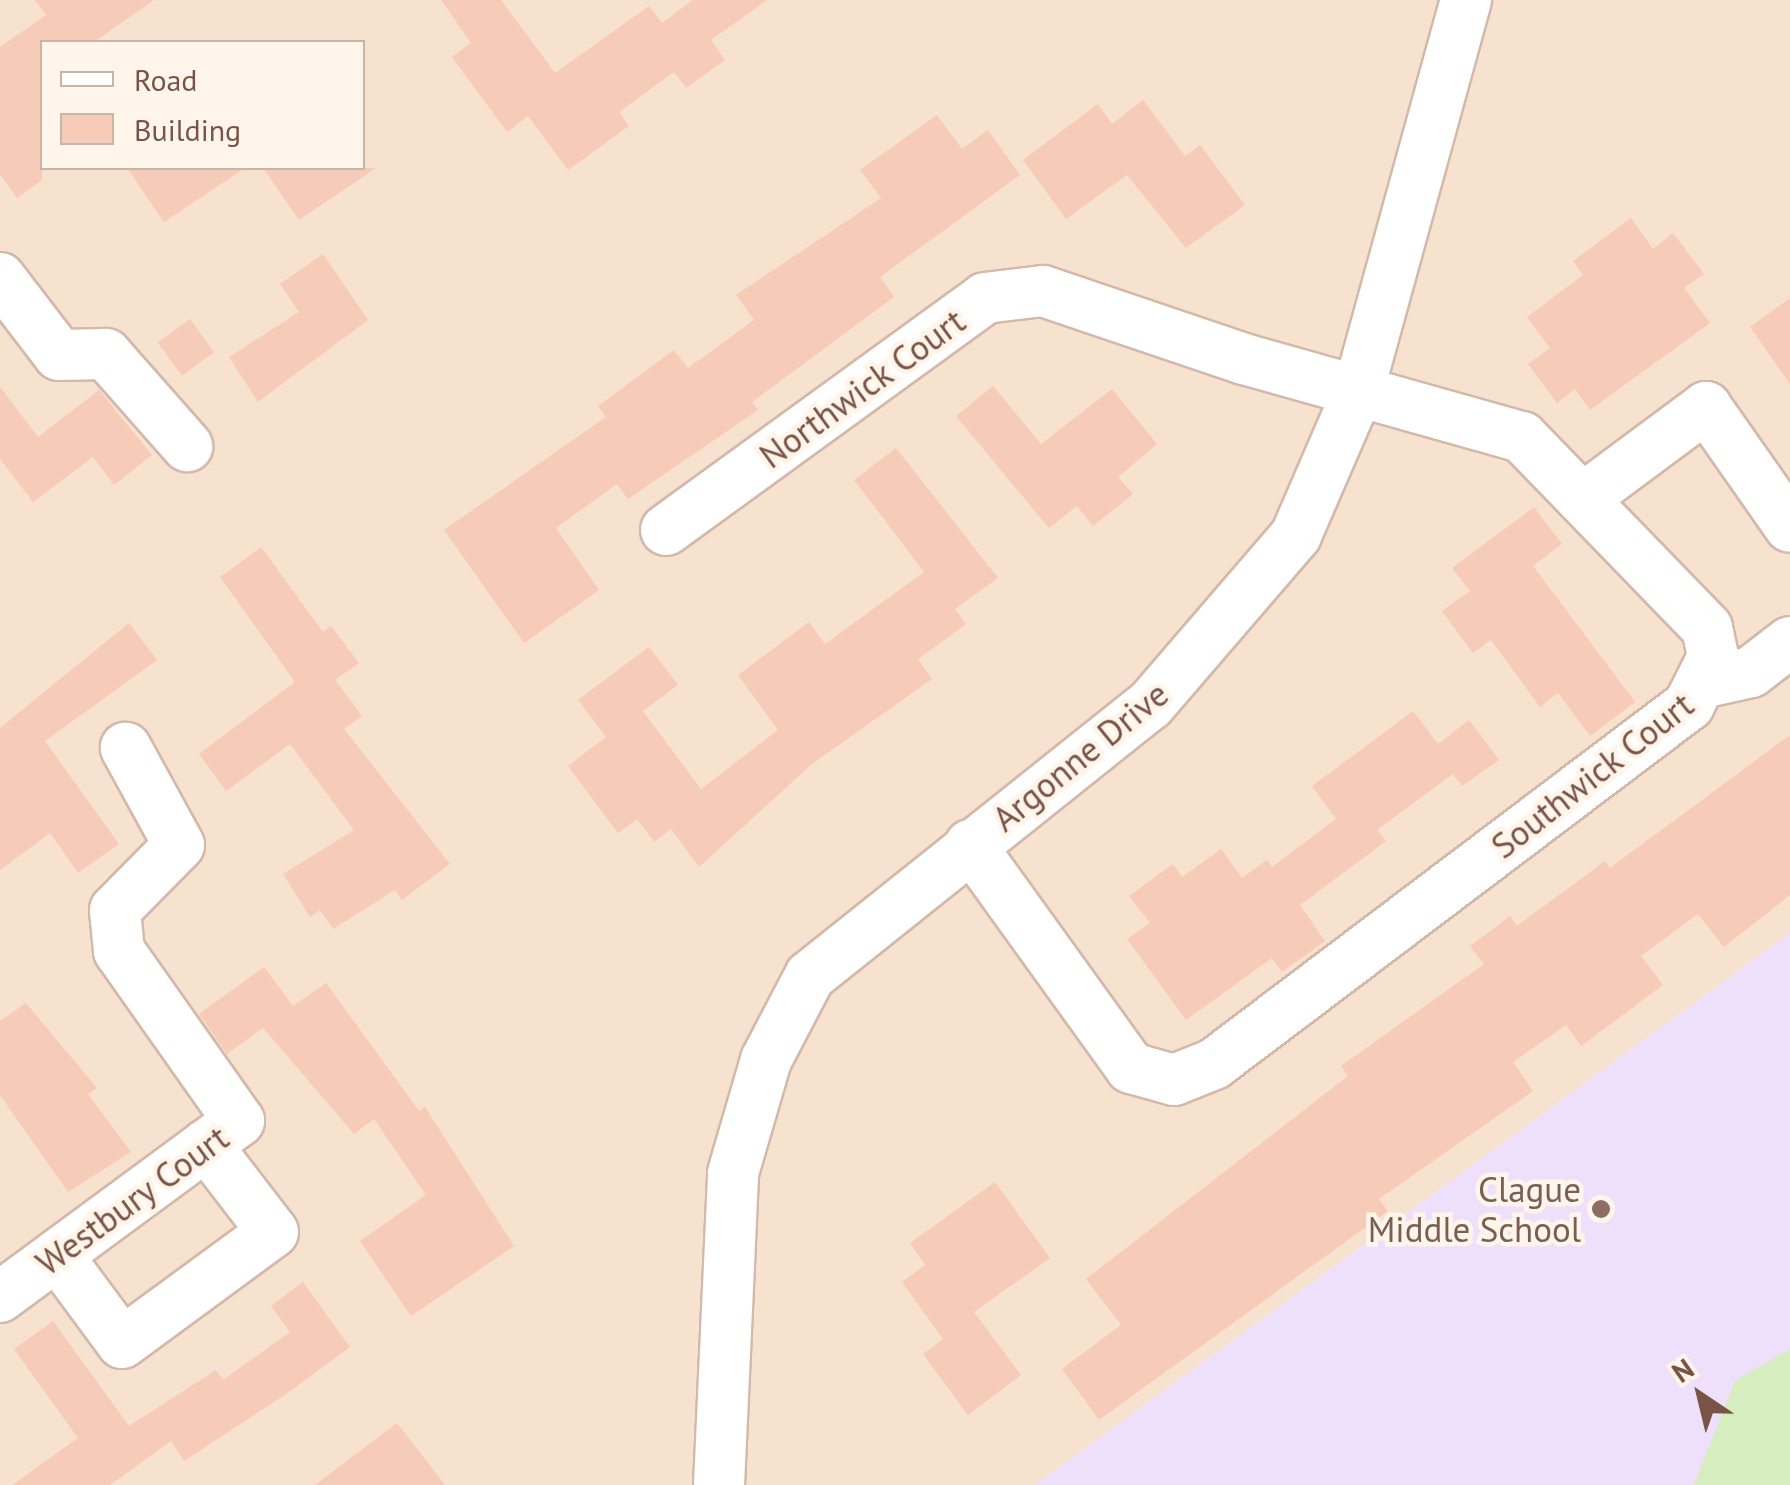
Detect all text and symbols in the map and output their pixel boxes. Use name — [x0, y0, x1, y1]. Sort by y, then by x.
legend — [40, 40, 365, 170]
text: Road — [134, 60, 198, 99]
text: Building — [134, 110, 241, 149]
street label: Northwick Court — [751, 299, 973, 477]
street label: Argonne Drive — [984, 672, 1176, 840]
street label: Southwick Court — [1482, 683, 1702, 867]
street label: Westbury Court — [27, 1116, 237, 1284]
place label: Clague Middle School — [1368, 1168, 1581, 1250]
marker: Clague Middle School — [1590, 1198, 1612, 1220]
north arrow — [1650, 1345, 1750, 1445]
text: N — [1664, 1350, 1701, 1390]

